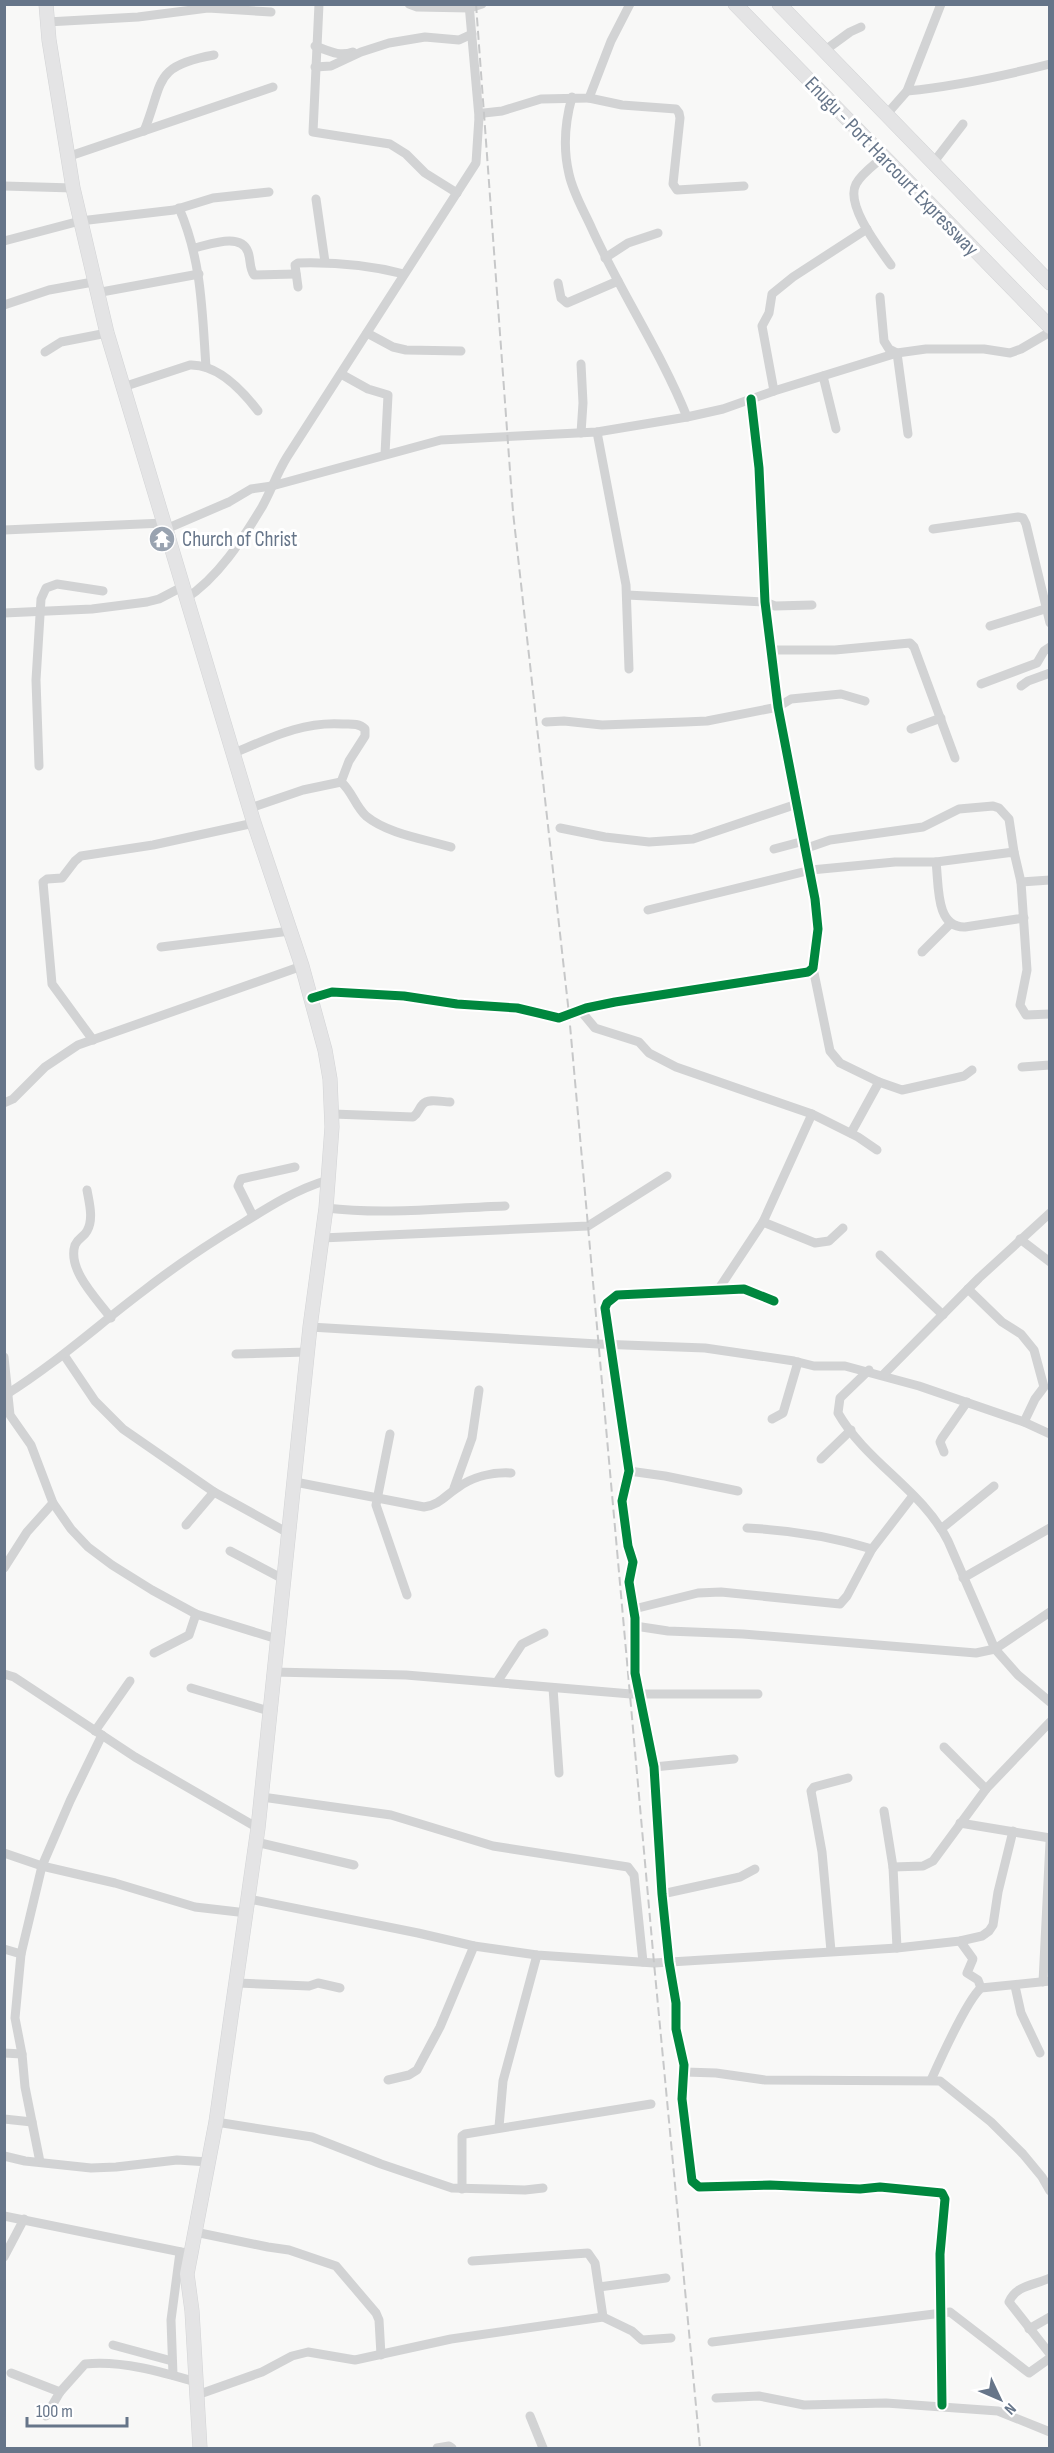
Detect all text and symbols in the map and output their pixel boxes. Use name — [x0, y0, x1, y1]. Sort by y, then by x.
street label: Enugu - Port Harcourt Expressway — [799, 71, 984, 261]
temple icon: Church of Christ — [147, 524, 177, 554]
place label: Church of Christ — [182, 527, 297, 552]
north arrow — [970, 2369, 1030, 2429]
scale bar — [27, 2390, 128, 2428]
text: N — [1000, 2399, 1020, 2418]
text: 100 m — [36, 2401, 73, 2422]

